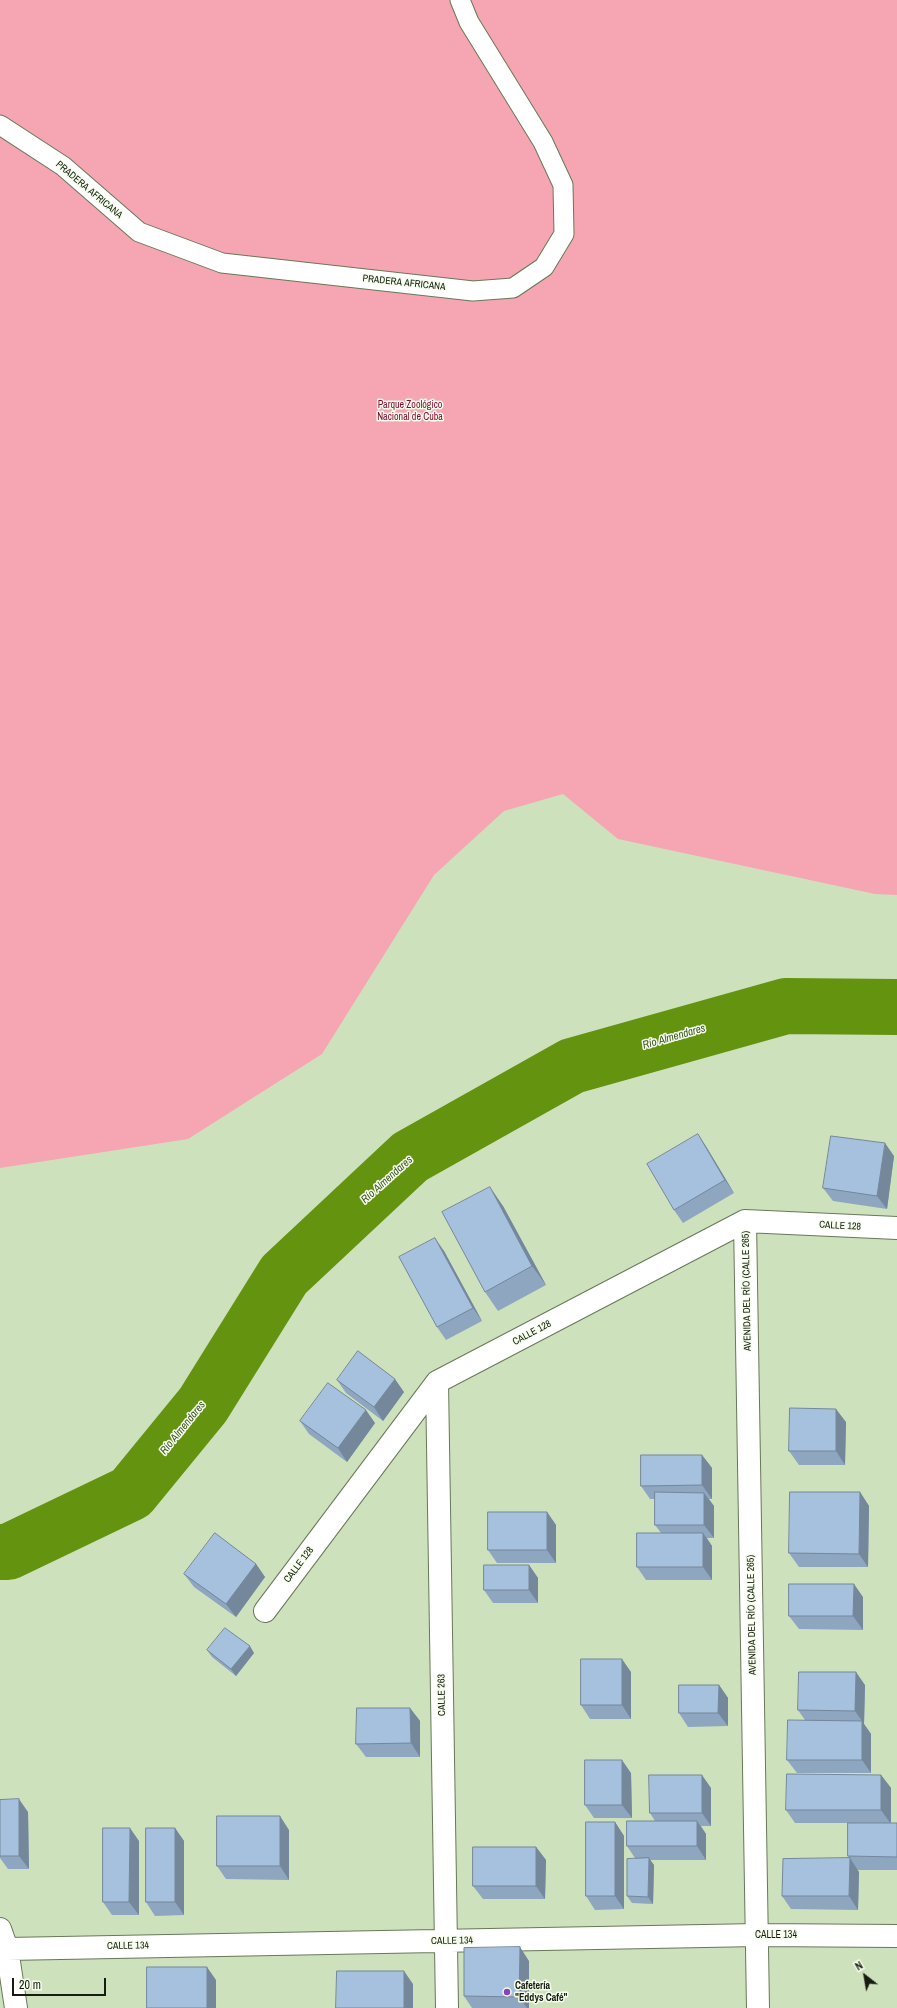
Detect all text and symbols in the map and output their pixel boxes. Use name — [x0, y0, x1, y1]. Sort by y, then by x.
street label: PRADERA AFRICANA — [53, 159, 125, 221]
street label: PRADERA AFRICANA — [362, 273, 446, 293]
park label: Parque Zoológico Nacional de Cuba — [377, 399, 443, 422]
water label: Río Almendares — [641, 1022, 707, 1052]
water label: Río Almendares — [359, 1153, 415, 1207]
street label: CALLE 128 — [819, 1219, 861, 1233]
street label: AVENIDA DEL RÍO (CALLE 265) — [740, 1231, 754, 1351]
street label: CALLE 128 — [511, 1318, 553, 1348]
water label: Río Almendares — [158, 1399, 208, 1457]
street label: CALLE 128 — [282, 1545, 316, 1585]
street label: AVENIDA DEL RÍO (CALLE 265) — [745, 1555, 759, 1675]
street label: CALLE 263 — [436, 1674, 448, 1716]
street label: CALLE 134 — [755, 1929, 797, 1941]
street label: CALLE 134 — [431, 1935, 473, 1947]
street label: CALLE 134 — [107, 1940, 149, 1952]
north arrow — [845, 1956, 885, 1996]
text: N — [852, 1958, 865, 1973]
scale bar — [14, 1970, 108, 1996]
text: 20 m — [19, 1977, 41, 1993]
place label: Cafetería "Eddys Café" — [515, 1980, 567, 2004]
marker: Cafetería "Eddys Café" — [502, 1987, 512, 1997]

